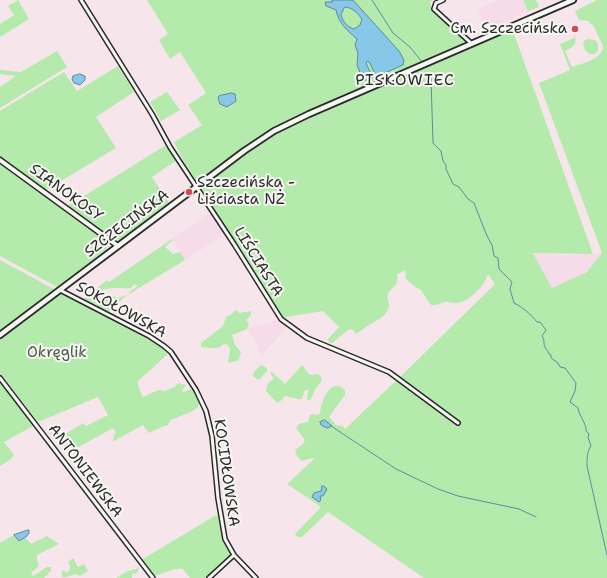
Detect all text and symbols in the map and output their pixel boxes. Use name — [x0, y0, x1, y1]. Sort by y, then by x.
place label: Cm. Szczecińska — [451, 20, 567, 38]
marker: Cm. Szczecińska — [570, 24, 580, 34]
district label: PISKOWIEC — [355, 71, 455, 91]
street label: SIANOKOSY — [26, 160, 106, 226]
place label: Szczecińska - Liściasta NŻ — [197, 174, 295, 209]
street label: SZCZECIŃSKA — [81, 186, 173, 262]
marker: Szczecińska - Liściasta NŻ — [184, 187, 194, 197]
street label: LIŚCIASTA — [229, 224, 287, 300]
street label: SOKOŁOWSKA — [73, 278, 169, 342]
park label: Okręglik — [27, 344, 87, 362]
street label: KOCIDŁOWSKA — [210, 418, 242, 528]
street label: ANTONIEWSKA — [44, 421, 126, 521]

